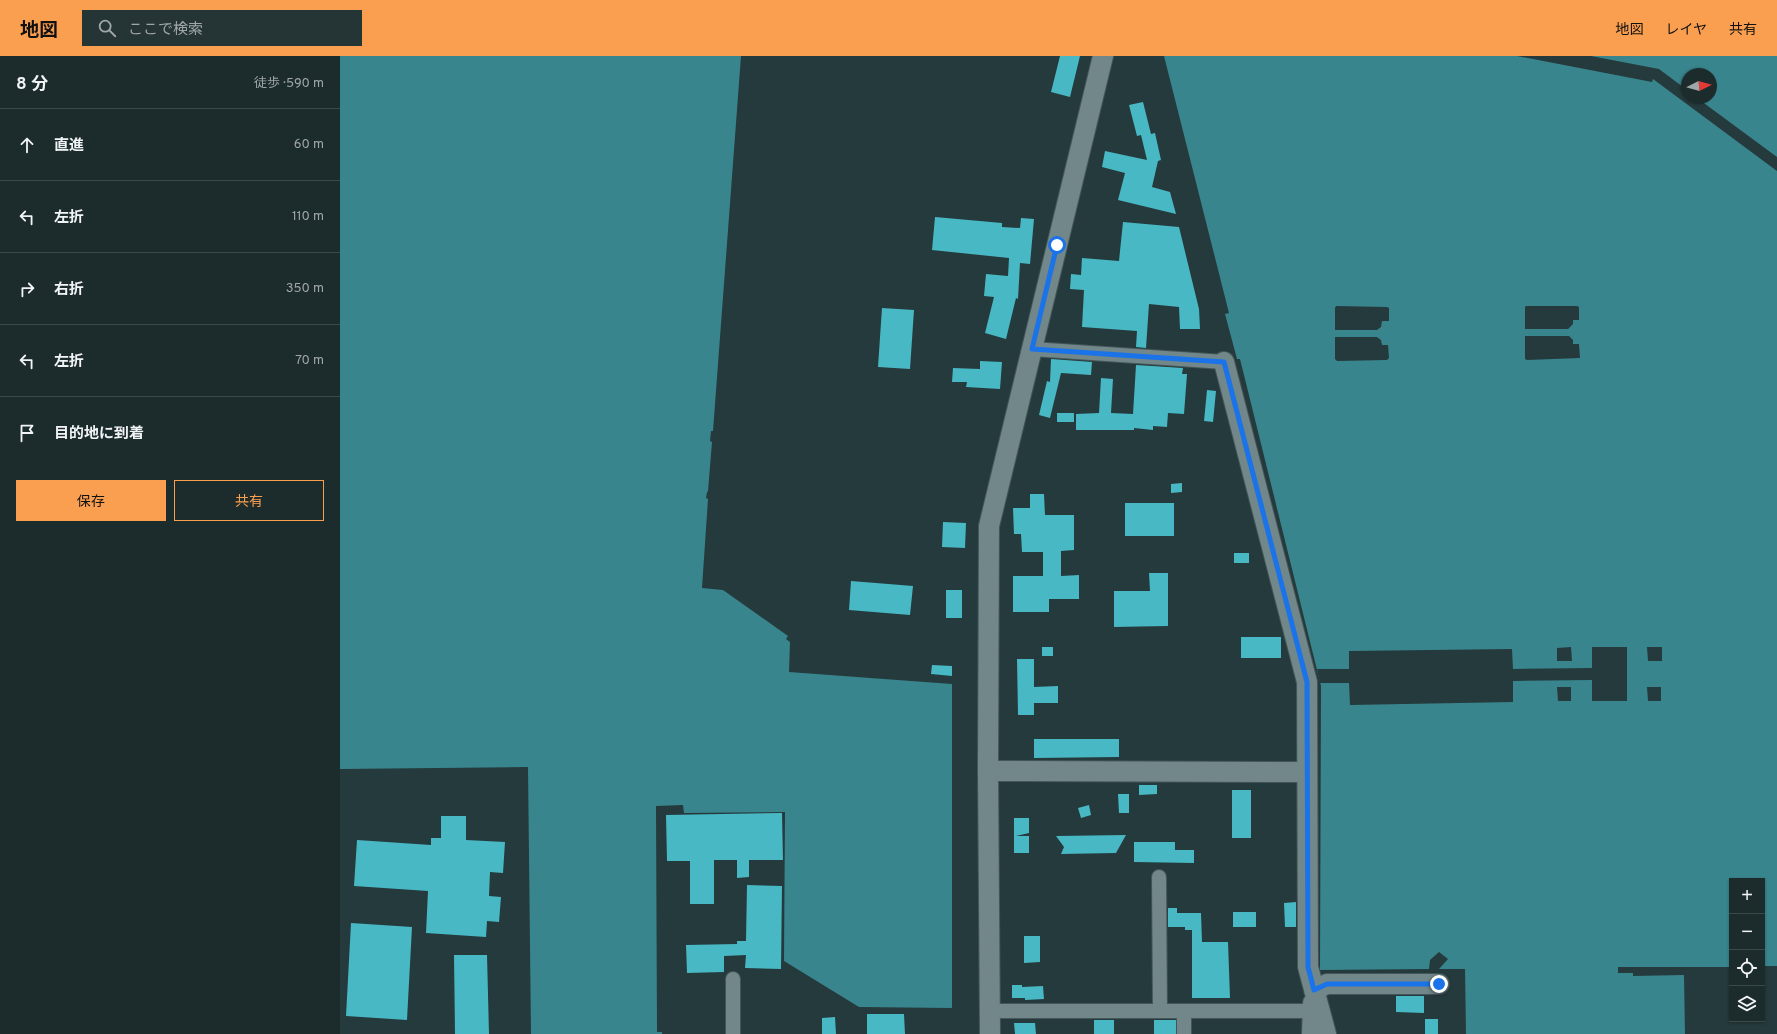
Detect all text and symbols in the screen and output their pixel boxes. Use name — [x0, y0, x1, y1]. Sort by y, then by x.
search box — [82, 10, 362, 46]
icon: search — [96, 17, 118, 39]
text: 地図 — [20, 19, 58, 43]
text: ここで検索 — [128, 21, 203, 40]
text: 地図 — [1615, 22, 1643, 39]
text: レイヤ — [1665, 22, 1707, 39]
text: 共有 — [1729, 22, 1757, 39]
north arrow — [1681, 68, 1717, 104]
text: 8 分 — [16, 74, 48, 96]
text: 徒歩 · 590 m — [254, 76, 324, 92]
icon: ahead — [16, 134, 38, 156]
text: 直進 — [54, 137, 84, 156]
text: 60 m — [294, 137, 324, 153]
icon: left — [16, 206, 38, 228]
text: 左折 — [54, 209, 84, 228]
text: 110 m — [292, 209, 324, 225]
route start — [1048, 236, 1066, 254]
icon: right — [16, 278, 38, 300]
text: 右折 — [54, 281, 84, 300]
text: 350 m — [286, 281, 324, 297]
icon: left — [16, 350, 38, 372]
text: 左折 — [54, 353, 84, 372]
text: 70 m — [295, 353, 324, 369]
icon: arrive — [16, 422, 38, 444]
text: 目的地に到着 — [54, 425, 144, 444]
button: 保存 — [16, 480, 166, 521]
button: 共有 — [174, 480, 324, 521]
map controls — [1729, 878, 1765, 1022]
button: + — [1729, 878, 1765, 914]
button: − — [1729, 914, 1765, 950]
button: locate — [1729, 950, 1765, 986]
route end — [1430, 975, 1448, 993]
button: layers — [1729, 986, 1765, 1022]

